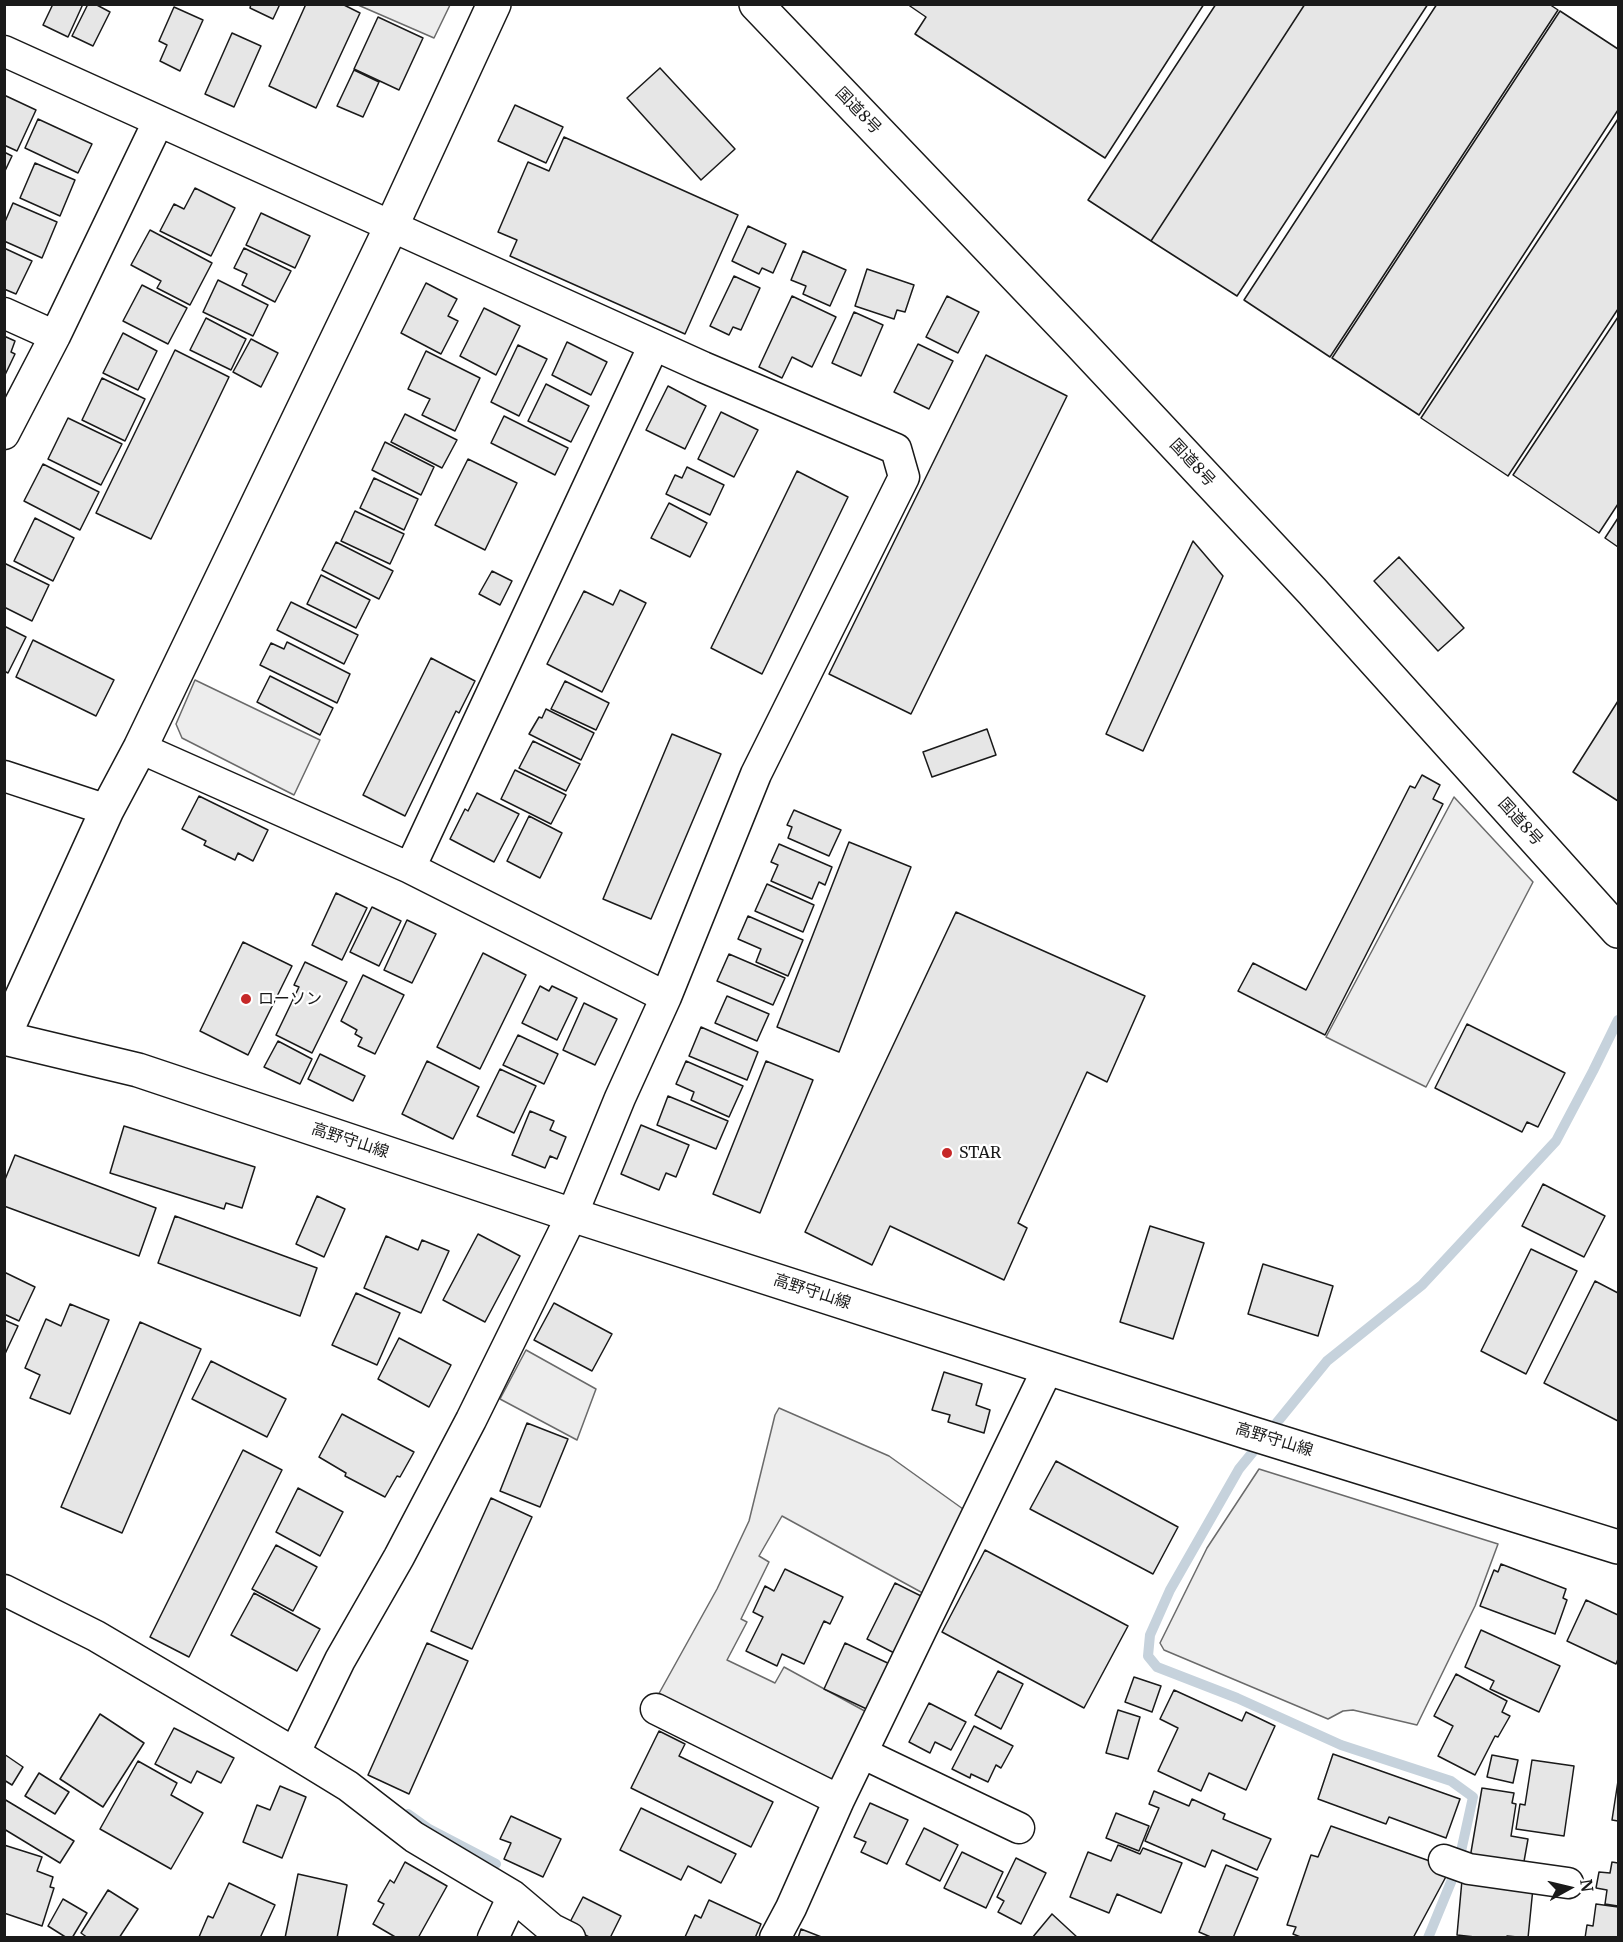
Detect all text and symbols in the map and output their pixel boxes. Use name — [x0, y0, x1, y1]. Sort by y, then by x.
street label: 国道8号 — [831, 84, 885, 138]
street label: 国道8号 — [1165, 435, 1219, 491]
street label: 国道8号 — [1494, 794, 1546, 850]
place label: ローソン — [258, 989, 322, 1009]
marker: ローソン — [239, 992, 253, 1006]
street label: 高野守山線 — [309, 1120, 391, 1162]
place label: STAR — [959, 1143, 1001, 1163]
marker: STAR — [940, 1146, 954, 1160]
street label: 高野守山線 — [771, 1271, 853, 1313]
street label: 高野守山線 — [1233, 1419, 1315, 1461]
north arrow — [1539, 1858, 1599, 1918]
text: N — [1576, 1878, 1598, 1893]

